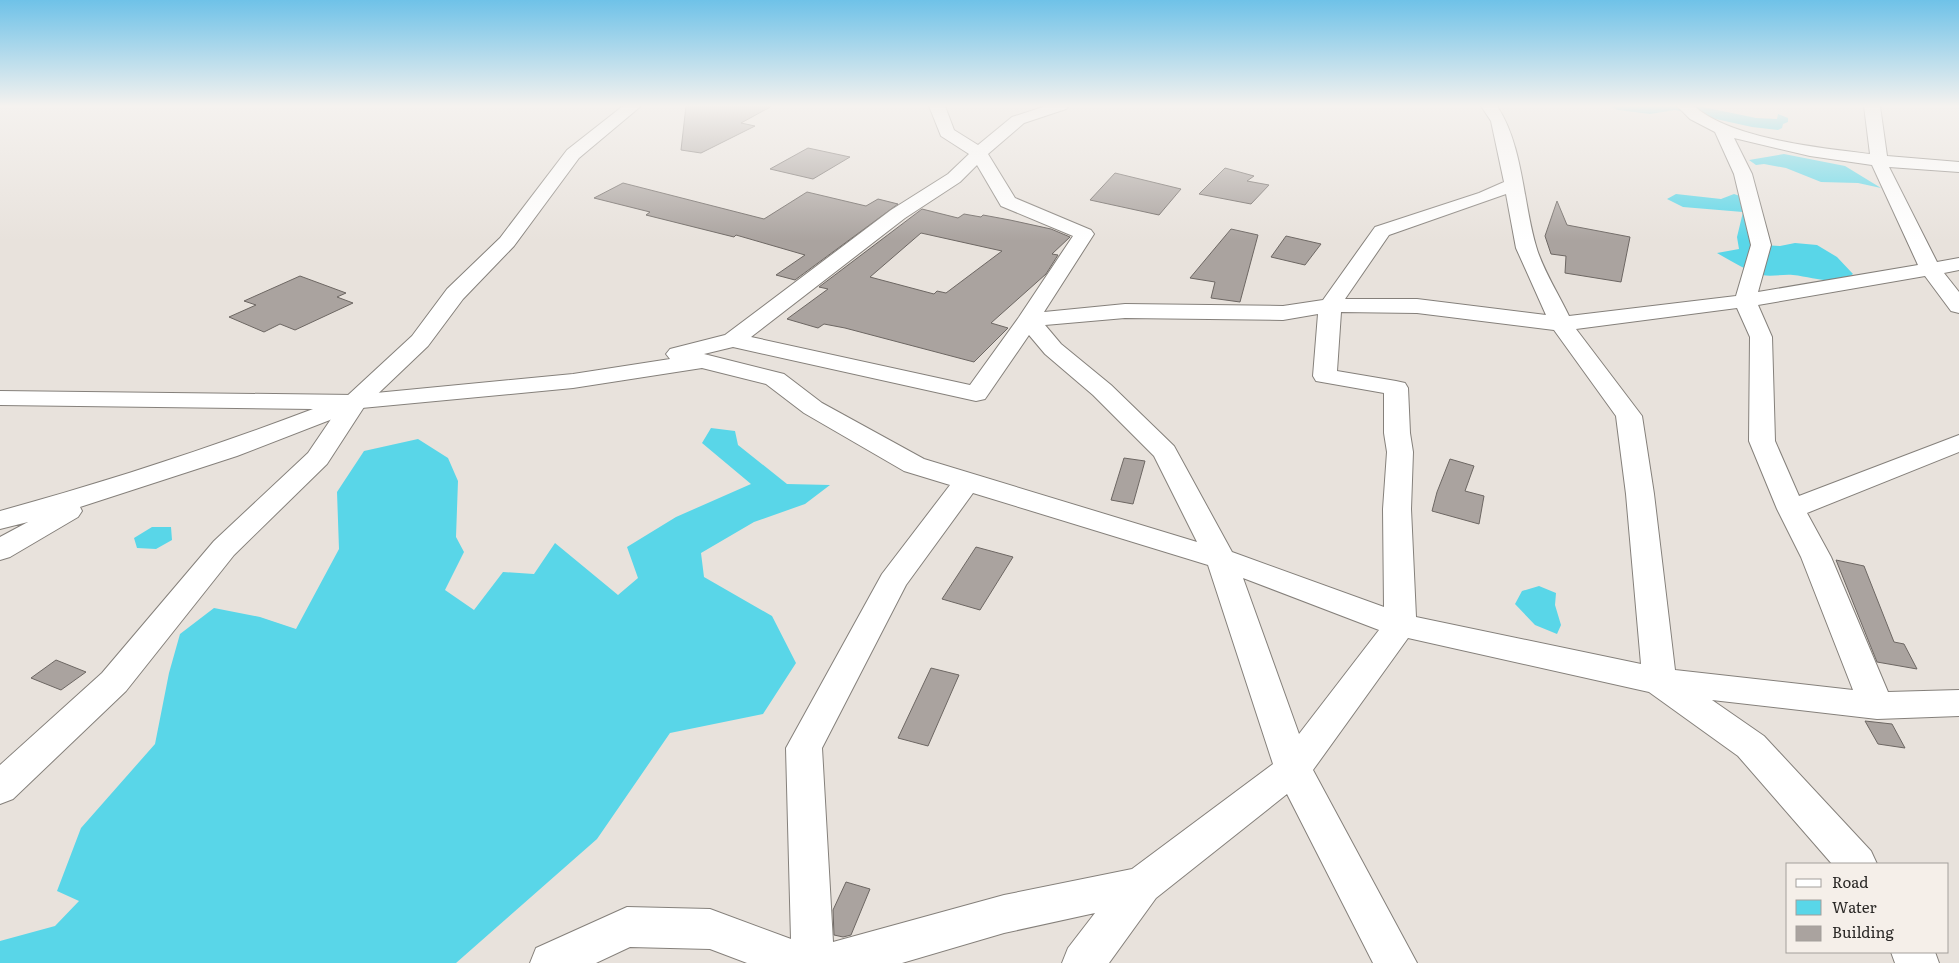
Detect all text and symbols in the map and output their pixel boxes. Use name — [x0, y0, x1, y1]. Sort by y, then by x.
legend — [1786, 863, 1949, 953]
text: Road — [1832, 870, 1868, 893]
text: Water — [1832, 895, 1877, 918]
text: Building — [1832, 920, 1894, 943]

